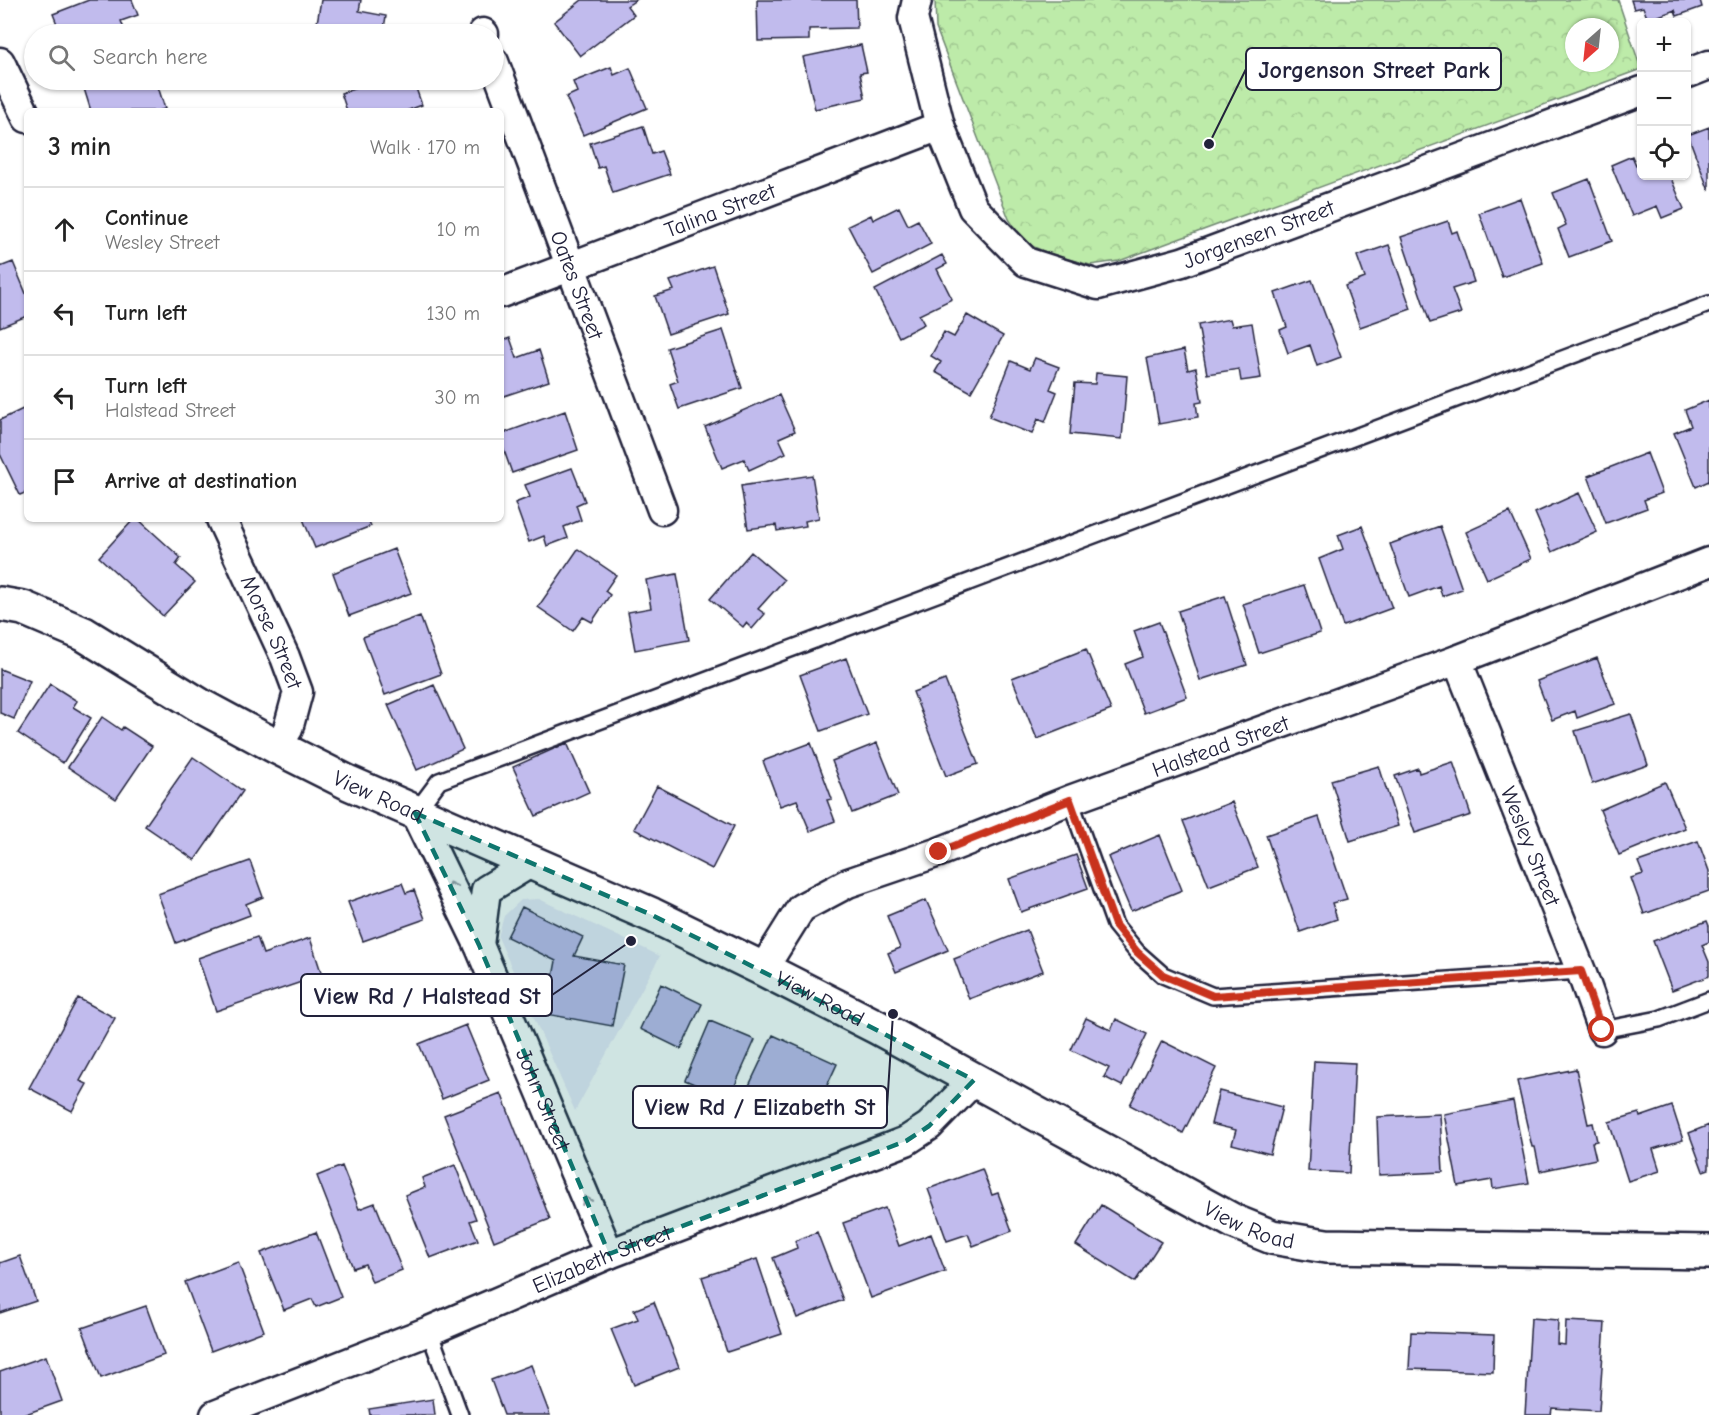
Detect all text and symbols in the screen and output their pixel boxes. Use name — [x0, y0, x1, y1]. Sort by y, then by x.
north arrow — [1565, 18, 1619, 72]
map controls — [1637, 18, 1691, 180]
button: + — [1637, 18, 1691, 72]
search box — [24, 24, 504, 90]
icon: search — [45, 41, 78, 74]
text: Search here — [93, 44, 208, 70]
callout: Jorgenson Street Park — [1246, 48, 1501, 90]
text: Jorgenson Street Park — [1258, 56, 1490, 84]
button: − — [1637, 72, 1691, 126]
button: locate — [1637, 126, 1691, 180]
text: 3 min — [48, 132, 111, 162]
text: Walk · 170 m — [370, 136, 480, 159]
street label: Talina Street — [661, 178, 780, 244]
street label: Jorgensen Street — [1179, 194, 1339, 275]
text: Continue — [105, 205, 188, 231]
icon: ahead — [48, 213, 81, 246]
text: 10 m — [437, 218, 480, 241]
street label: Oates Street — [544, 227, 609, 344]
text: Wesley Street — [105, 231, 219, 254]
icon: left — [48, 297, 81, 330]
text: Turn left — [105, 300, 187, 326]
text: 130 m — [427, 302, 480, 325]
text: Turn left — [105, 373, 187, 399]
icon: left — [48, 381, 81, 414]
text: 30 m — [434, 386, 480, 409]
text: Halstead Street — [105, 399, 235, 422]
icon: arrive — [48, 465, 81, 498]
text: Arrive at destination — [105, 468, 297, 494]
street label: Morse Street — [235, 571, 308, 693]
street label: Halstead Street — [1149, 710, 1293, 783]
street label: View Road — [329, 765, 427, 828]
street label: Wesley Street — [1495, 783, 1566, 910]
route end — [925, 838, 951, 864]
one-way arrow — [447, 882, 458, 893]
street label: View Road — [771, 966, 868, 1032]
callout: View Rd / Halstead St — [301, 974, 552, 1016]
text: View Rd / Halstead St — [314, 982, 541, 1010]
route start — [1588, 1016, 1614, 1042]
street label: John Street — [510, 1045, 576, 1155]
callout: View Rd / Elizabeth St — [633, 1086, 887, 1128]
text: View Rd / Elizabeth St — [645, 1093, 876, 1121]
one-way arrow — [581, 1195, 593, 1206]
street label: View Road — [1199, 1196, 1296, 1255]
street label: Elizabeth Street — [529, 1219, 675, 1299]

